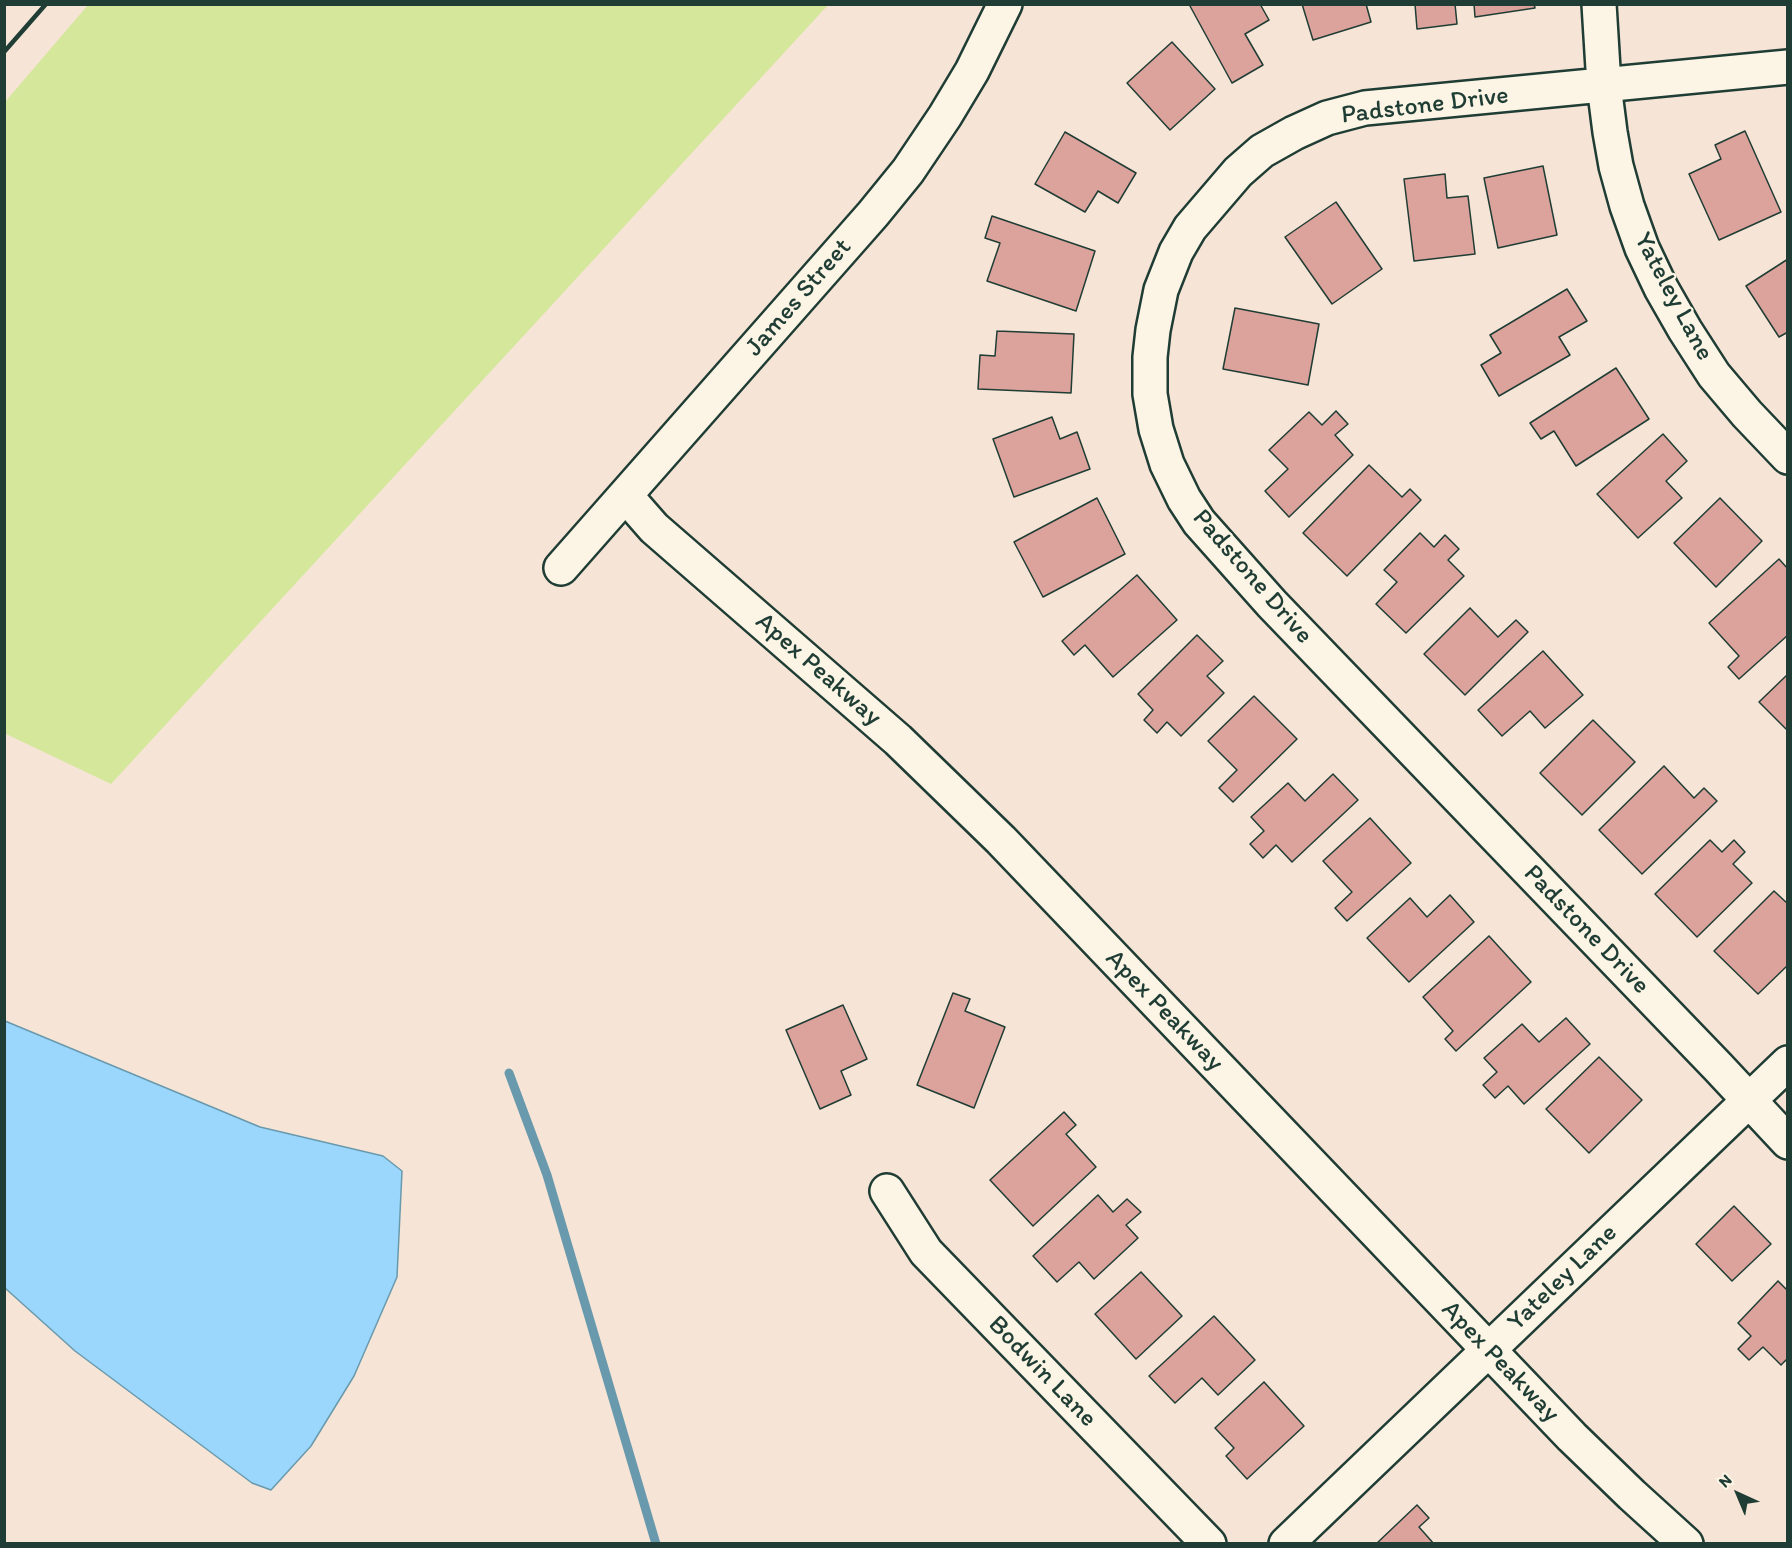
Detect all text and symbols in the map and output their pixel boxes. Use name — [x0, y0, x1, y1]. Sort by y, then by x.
street label: Padstone Drive — [1340, 80, 1510, 132]
street label: Yateley Lane — [1626, 228, 1720, 366]
street label: James Street — [739, 233, 859, 363]
street label: Padstone Drive — [1185, 503, 1319, 651]
street label: Apex Peakway — [748, 607, 888, 733]
street label: Padstone Drive — [1516, 859, 1656, 1001]
street label: Apex Peakway — [1098, 944, 1230, 1078]
street label: Yateley Lane — [1502, 1218, 1624, 1338]
street label: Apex Peakway — [1434, 1295, 1566, 1429]
street label: Bodwin Lane — [981, 1310, 1103, 1434]
north arrow — [1708, 1464, 1768, 1524]
text: N — [1715, 1470, 1736, 1491]

